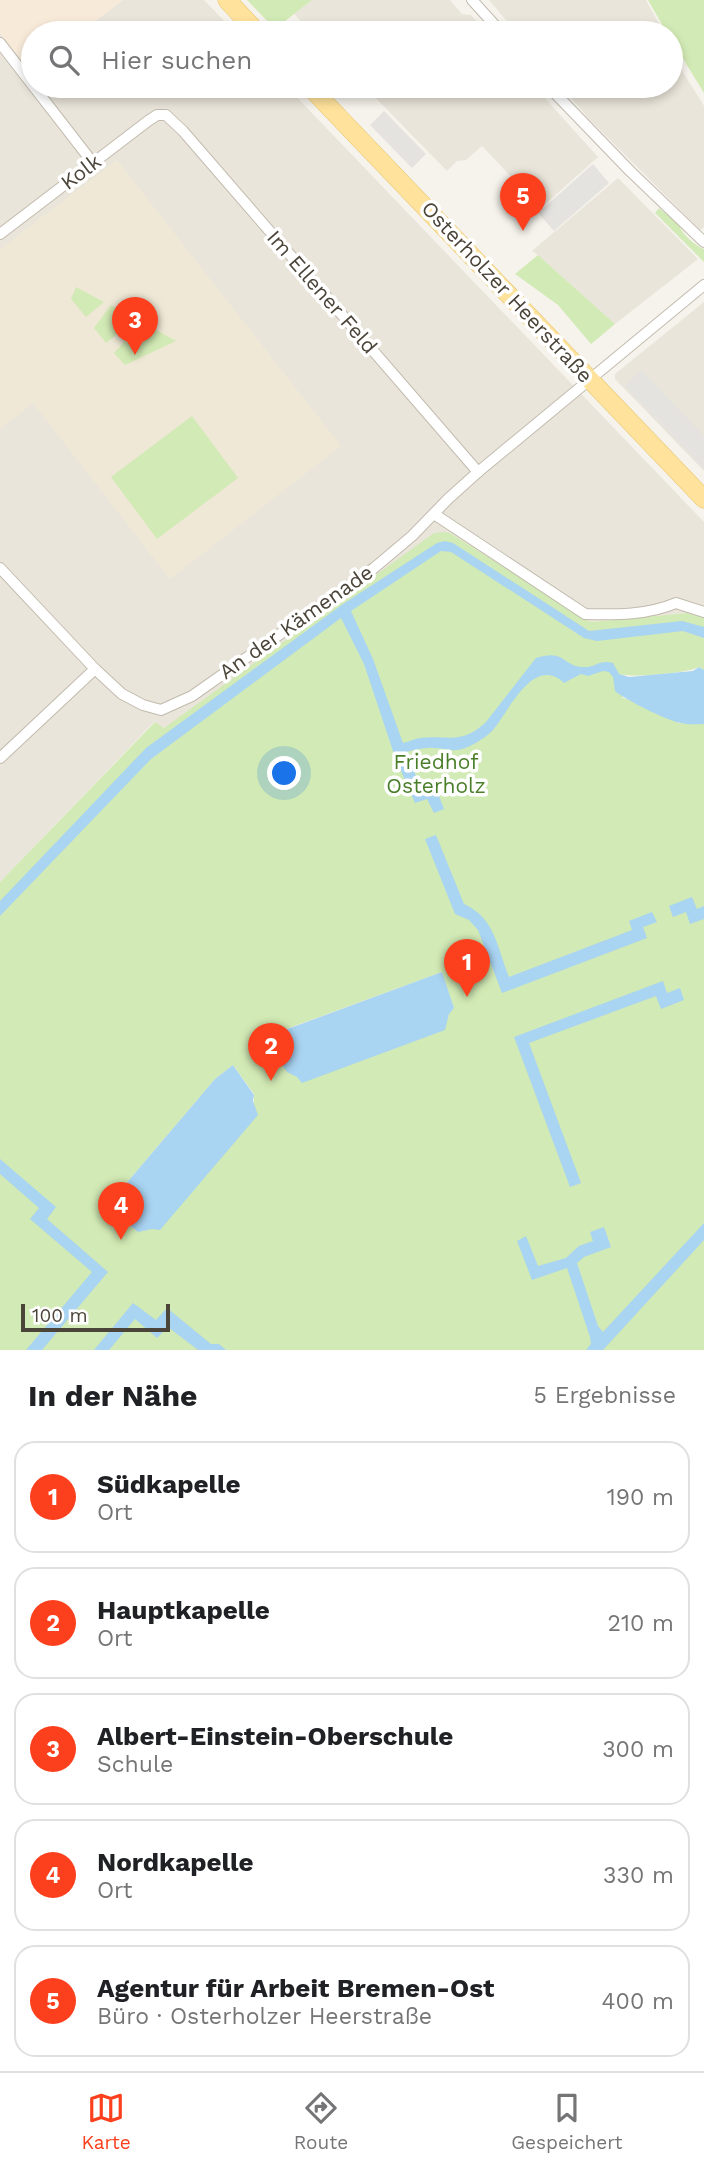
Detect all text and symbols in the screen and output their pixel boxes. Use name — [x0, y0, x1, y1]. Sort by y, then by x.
search box — [21, 21, 683, 98]
icon: search — [45, 41, 83, 79]
text: Hier suchen — [101, 45, 252, 75]
street label: Kolk — [56, 148, 106, 195]
pin: 5 — [500, 173, 546, 231]
street label: Osterholzer Heerstraße — [417, 196, 598, 388]
street label: Im Ellener Feld — [262, 225, 383, 359]
pin: 3 — [112, 297, 158, 355]
street label: An der Kämenade — [214, 559, 378, 684]
park label: Friedhof Osterholz — [386, 749, 486, 798]
your location — [267, 756, 301, 790]
pin: 1 — [444, 939, 490, 997]
pin: 2 — [248, 1023, 294, 1081]
pin: 4 — [98, 1182, 144, 1240]
scale bar — [21, 1301, 170, 1333]
text: 100 m — [32, 1304, 88, 1327]
text: In der Nähe — [28, 1378, 197, 1413]
text: 5 Ergebnisse — [533, 1382, 676, 1409]
text: Südkapelle — [97, 1469, 241, 1499]
text: 1 — [48, 1484, 58, 1511]
text: 190 m — [607, 1484, 674, 1511]
text: Ort — [97, 1499, 132, 1526]
text: Hauptkapelle — [97, 1595, 270, 1625]
text: 2 — [46, 1610, 60, 1637]
text: 210 m — [608, 1610, 674, 1637]
text: Ort — [97, 1625, 132, 1652]
text: Albert-Einstein-Oberschule — [97, 1721, 453, 1751]
text: 3 — [46, 1736, 60, 1763]
text: 300 m — [602, 1736, 674, 1763]
text: Schule — [97, 1751, 173, 1778]
text: Nordkapelle — [97, 1847, 254, 1877]
text: 4 — [46, 1862, 60, 1889]
text: 330 m — [603, 1862, 674, 1889]
text: Ort — [97, 1877, 132, 1904]
text: Agentur für Arbeit Bremen-Ost — [97, 1973, 494, 2003]
text: 5 — [46, 1988, 60, 2015]
text: 400 m — [602, 1988, 674, 2015]
text: Büro · Osterholzer Heerstraße — [97, 2003, 432, 2030]
tab: Karte — [82, 2089, 131, 2154]
tab: Route — [294, 2089, 348, 2154]
tab: Gespeichert — [511, 2089, 622, 2154]

